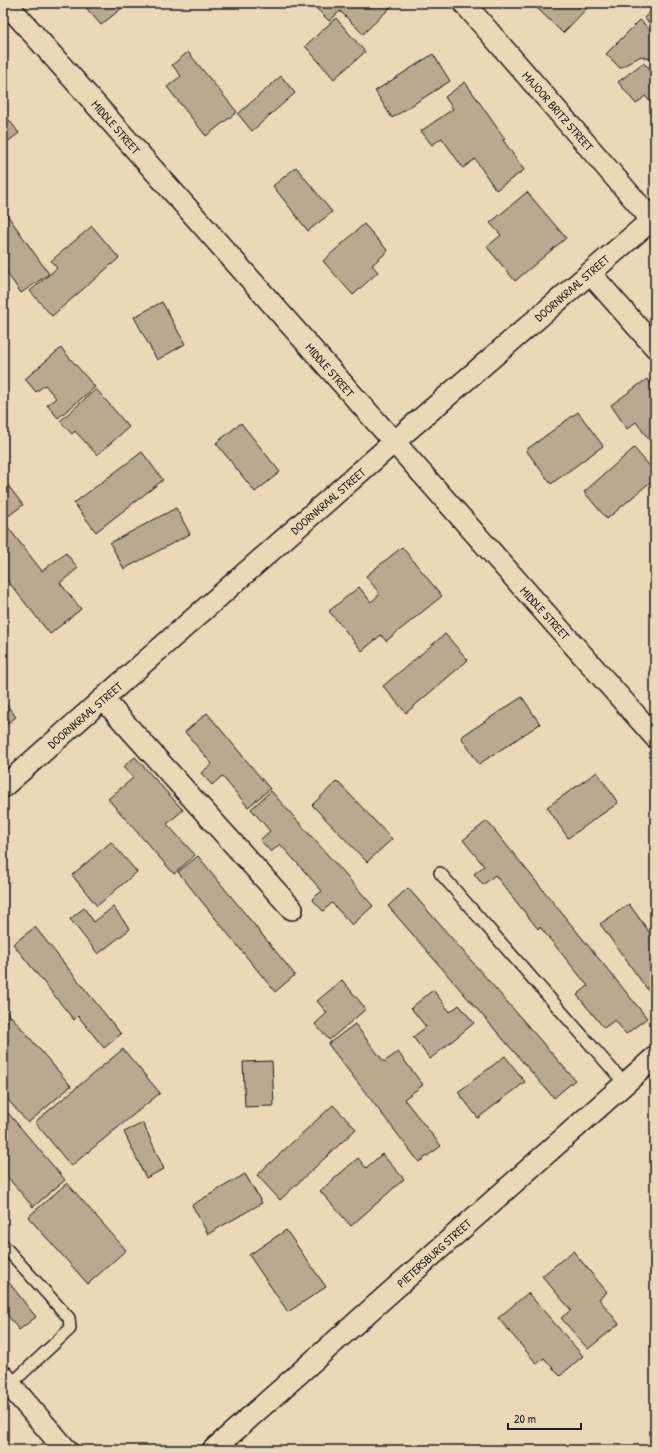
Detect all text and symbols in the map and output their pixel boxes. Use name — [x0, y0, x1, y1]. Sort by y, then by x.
street label: MAJOOR BRITZ STREET — [519, 67, 598, 155]
street label: MIDDLE STREET — [88, 96, 145, 158]
street label: DOORNKRAAL STREET — [531, 250, 613, 325]
street label: MIDDLE STREET — [302, 339, 359, 401]
street label: DOORNKRAAL STREET — [287, 463, 369, 538]
street label: MIDDLE STREET — [516, 583, 574, 644]
street label: DOORNKRAAL STREET — [44, 677, 126, 752]
street label: PIETERSBURG STREET — [393, 1215, 475, 1291]
scale bar — [508, 1405, 581, 1431]
text: 20 m — [514, 1410, 536, 1427]

